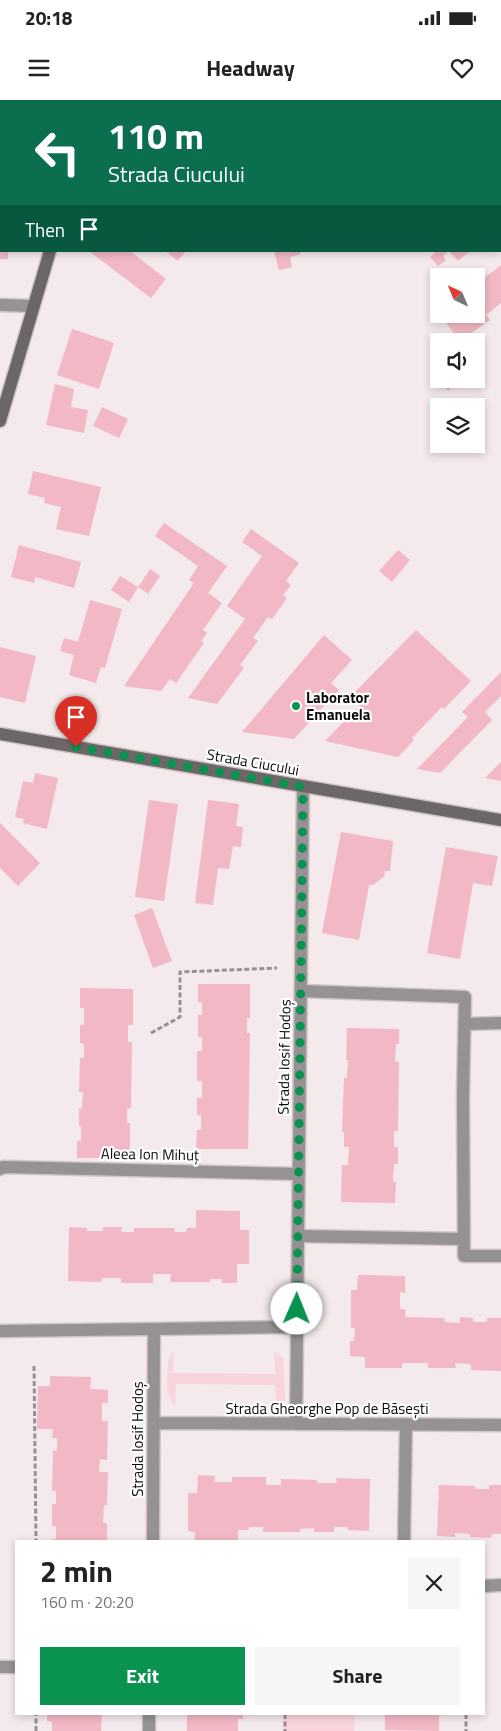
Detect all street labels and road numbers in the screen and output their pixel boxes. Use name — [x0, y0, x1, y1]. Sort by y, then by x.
street label: Strada Ciucului — [205, 743, 301, 781]
street label: Strada Iosif Hodoș — [271, 999, 297, 1115]
street label: Aleea Ion Mihuț — [101, 1142, 200, 1166]
street label: Strada Iosif Hodoș — [126, 1381, 149, 1497]
street label: Strada Gheorghe Pop de Băsești — [226, 1397, 428, 1420]

